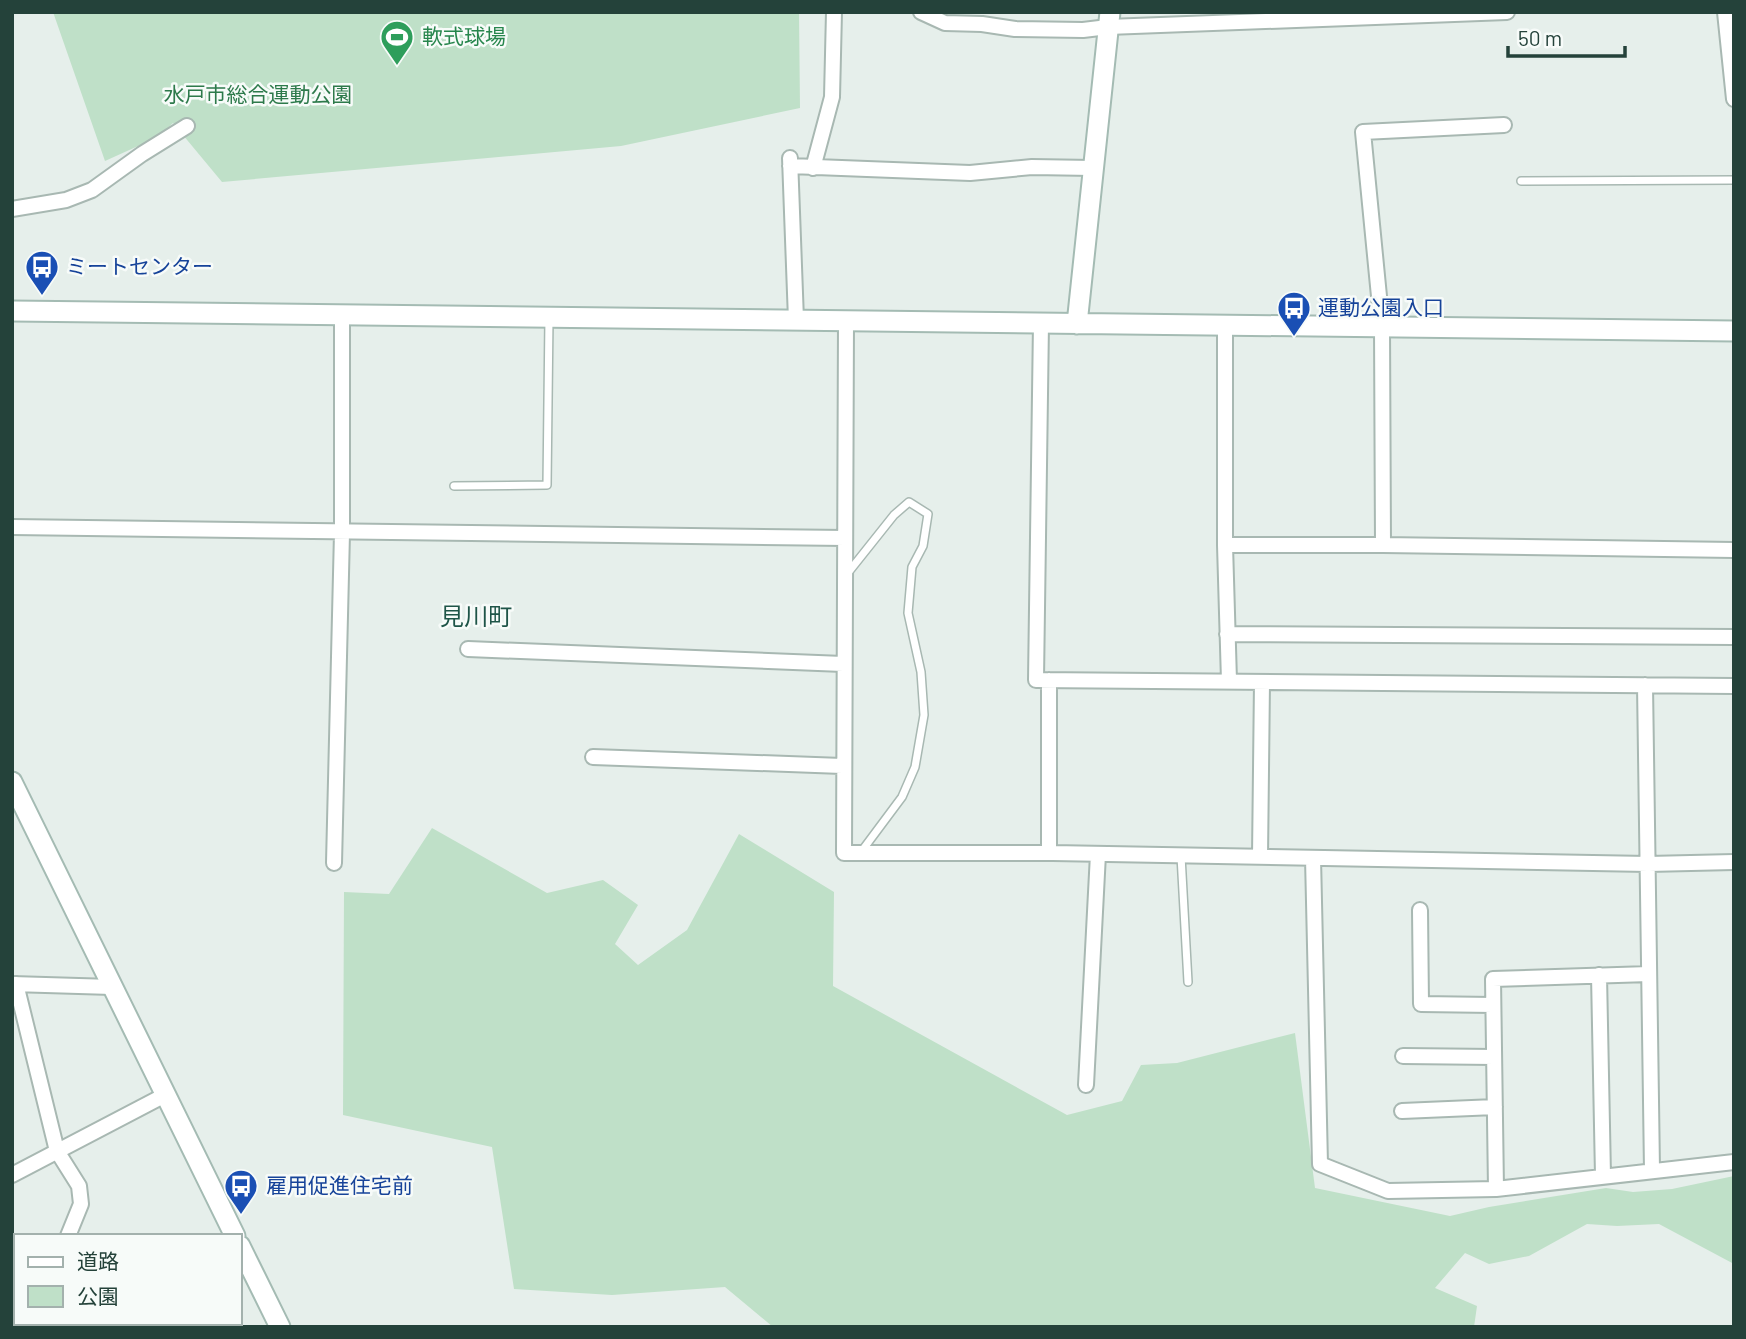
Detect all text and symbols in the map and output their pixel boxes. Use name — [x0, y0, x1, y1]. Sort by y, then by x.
scale bar — [1508, 14, 1625, 58]
sports icon: 軟式球場 — [378, 18, 416, 67]
place label: 軟式球場 — [422, 23, 506, 48]
text: 50 m — [1518, 25, 1562, 50]
park label: 水戸市総合運動公園 — [164, 81, 353, 106]
bus stop icon: ミートセンター — [23, 248, 61, 297]
place label: ミートセンター — [66, 253, 213, 278]
bus stop icon: 運動公園入口 — [1275, 289, 1313, 338]
place label: 運動公園入口 — [1318, 294, 1444, 319]
district label: 見川町 — [440, 601, 512, 630]
bus stop icon: 雇用促進住宅前 — [222, 1167, 260, 1216]
place label: 雇用促進住宅前 — [266, 1172, 413, 1197]
legend — [14, 1234, 242, 1325]
text: 道路 — [77, 1248, 119, 1273]
text: 公園 — [77, 1283, 119, 1308]

